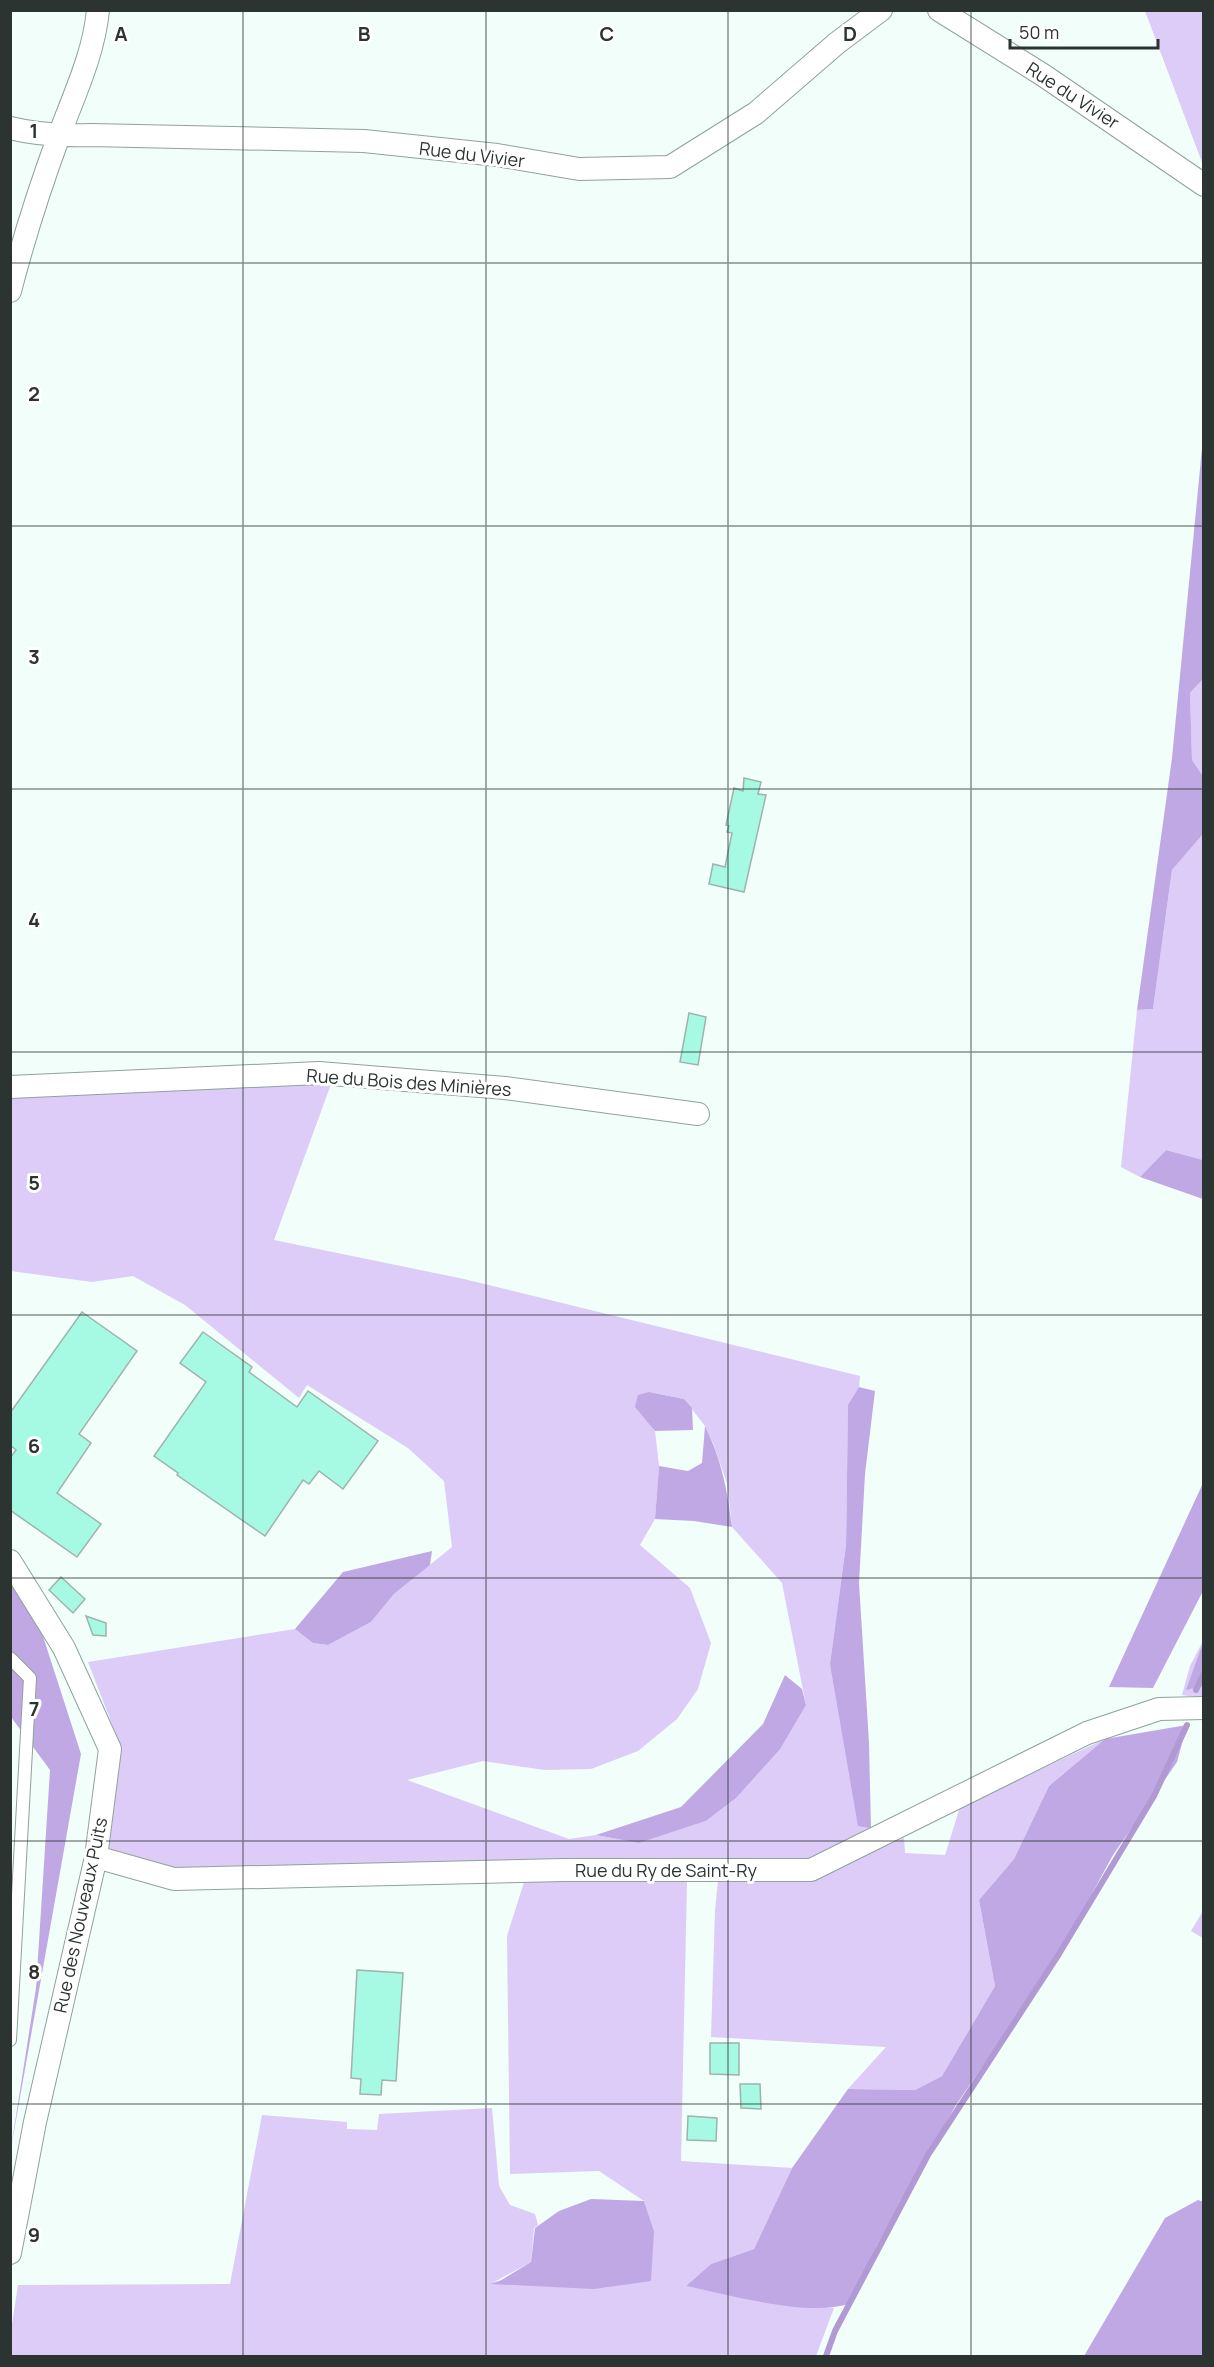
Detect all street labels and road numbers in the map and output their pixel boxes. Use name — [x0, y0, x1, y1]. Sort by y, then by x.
street label: Rue du Vivier — [1022, 56, 1124, 134]
street label: Rue du Vivier — [418, 136, 527, 172]
street label: Rue du Bois des Minières — [306, 1063, 512, 1101]
street label: Rue des Nouveaux Puits — [48, 1815, 112, 2015]
street label: Rue du Ry de Saint-Ry — [575, 1858, 757, 1882]

